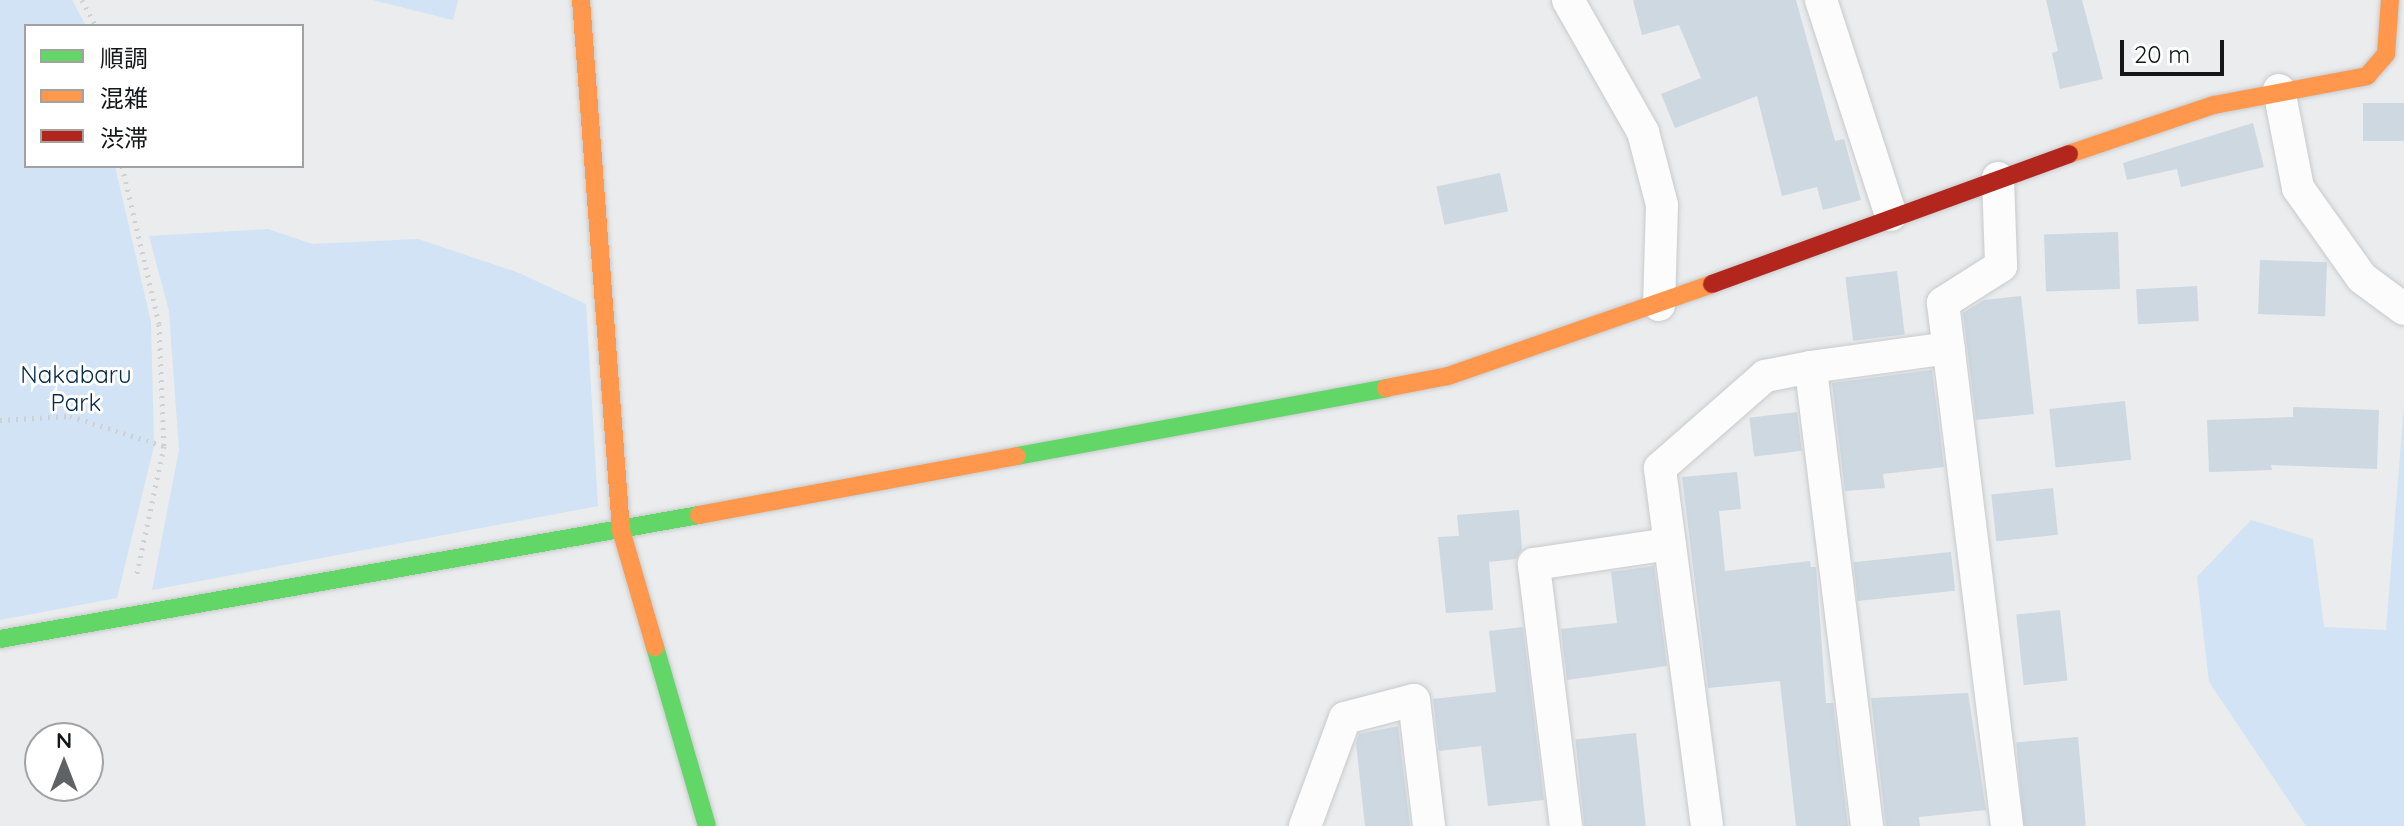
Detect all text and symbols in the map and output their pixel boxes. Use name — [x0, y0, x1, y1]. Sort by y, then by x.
legend — [24, 24, 304, 168]
scale bar — [2124, 24, 2228, 74]
text: 20 m — [2134, 39, 2190, 69]
text: 順調 — [100, 43, 148, 73]
text: 混雑 — [100, 83, 148, 113]
text: 渋滞 — [100, 123, 148, 153]
park label: Nakabaru Park — [20, 361, 132, 417]
north arrow — [24, 722, 104, 802]
text: N — [56, 726, 72, 754]

